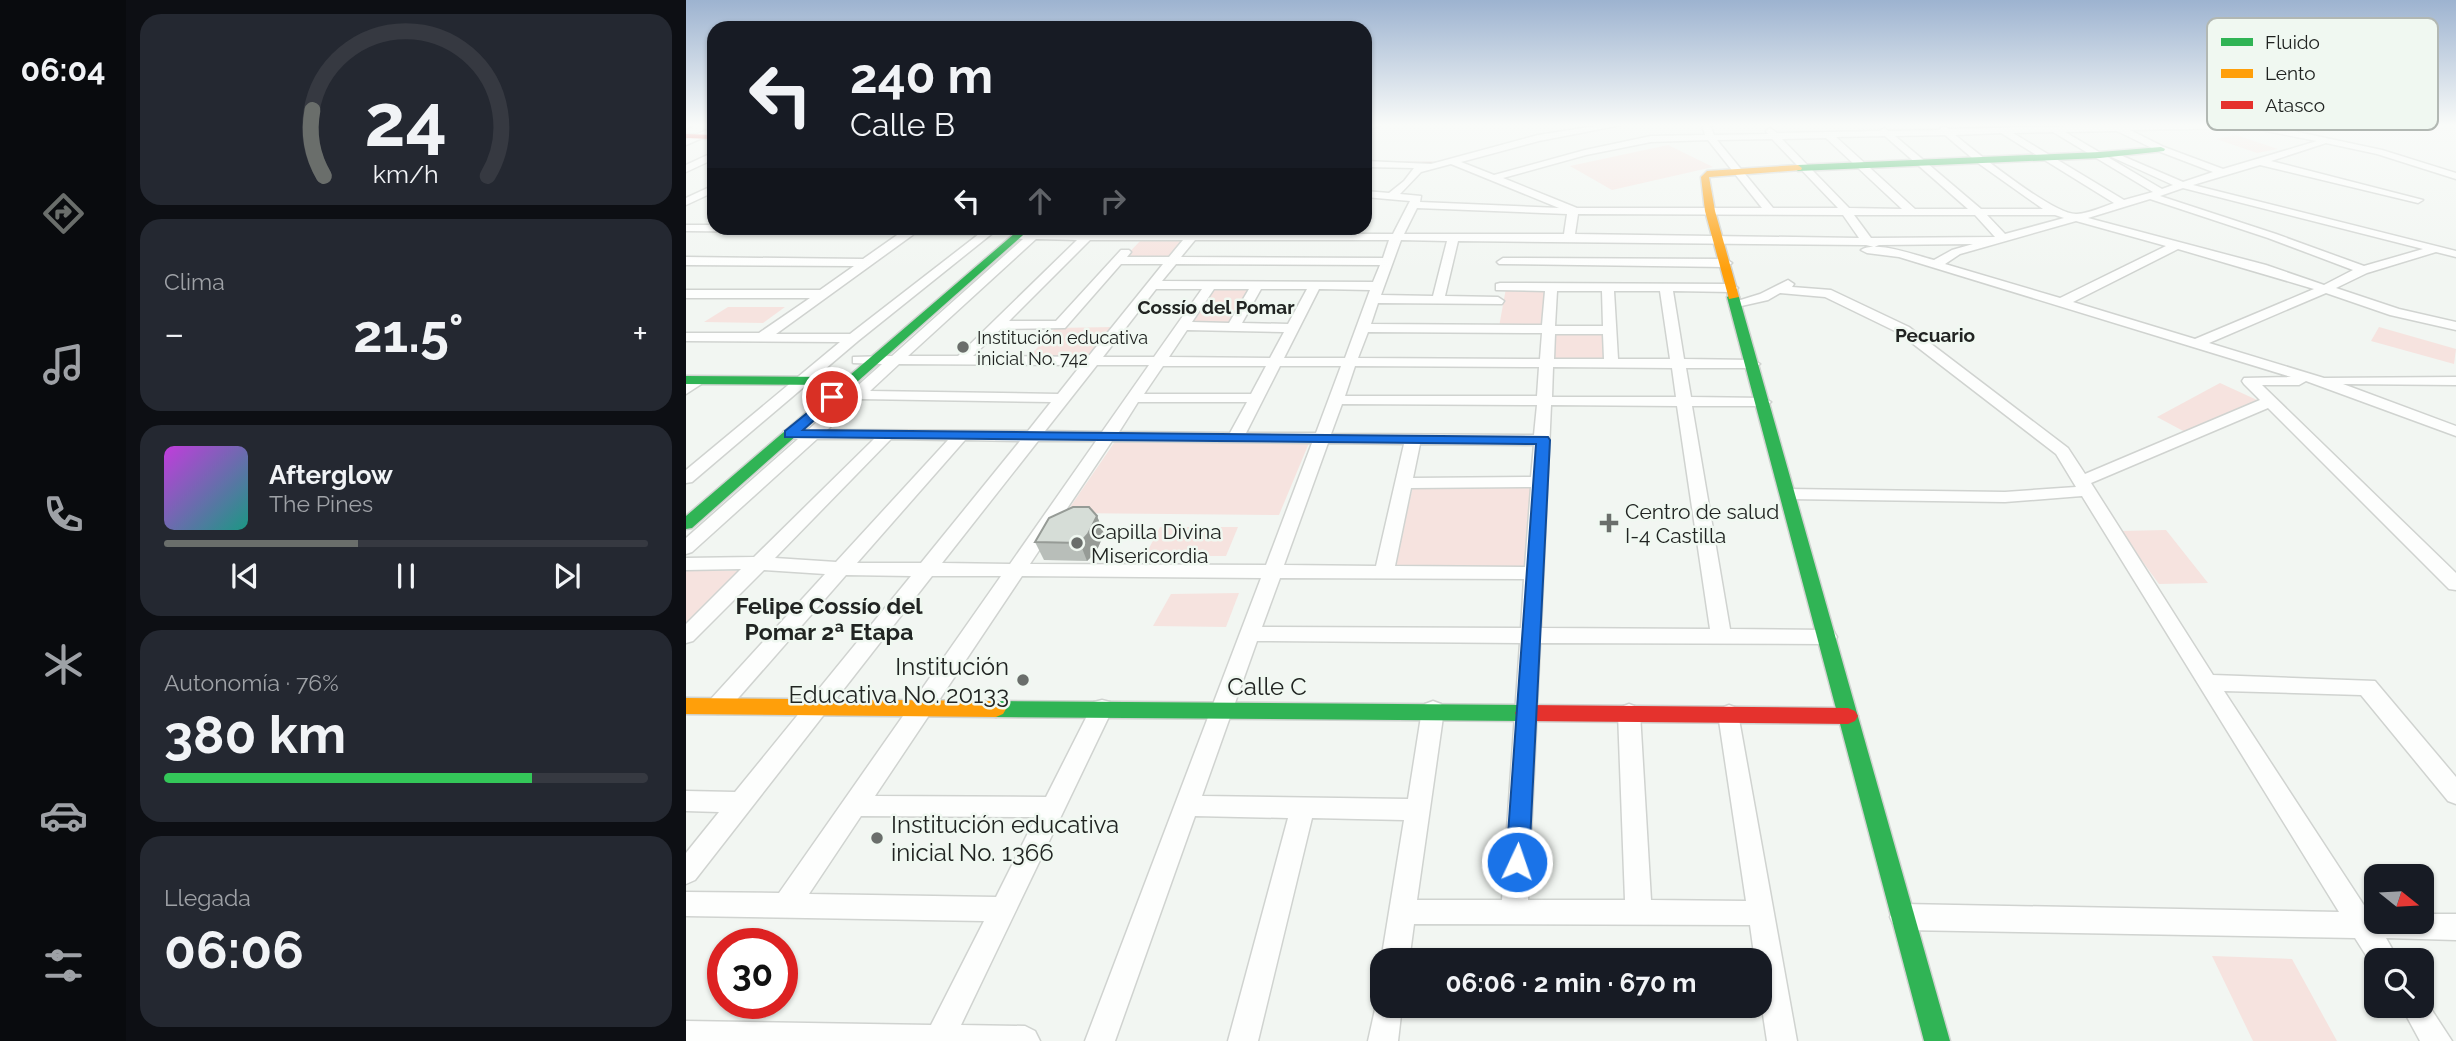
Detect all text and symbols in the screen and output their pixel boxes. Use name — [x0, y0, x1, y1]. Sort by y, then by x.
legend — [2207, 18, 2438, 130]
text: Fluido — [2265, 31, 2320, 53]
text: 240 m — [850, 47, 993, 104]
icon: left — [735, 49, 826, 140]
text: 06:04 — [21, 51, 105, 88]
text: Lento — [2265, 62, 2316, 84]
text: 24 — [365, 78, 447, 163]
text: Atasco — [2265, 94, 2325, 116]
text: Calle B — [850, 106, 955, 143]
text: km/h — [373, 159, 439, 189]
icon: left — [948, 182, 986, 220]
icon: ahead — [1021, 182, 1059, 220]
icon: right — [1094, 182, 1132, 220]
icon: directions — [39, 189, 88, 238]
text: Clima — [164, 268, 225, 295]
district label: Cossío del Pomar — [1138, 296, 1295, 318]
text: 21.5° — [353, 303, 464, 364]
text: − — [164, 311, 184, 356]
text: + — [632, 311, 648, 356]
district label: Pecuario — [1895, 324, 1975, 346]
place label: Institución educativa inicial No. 742 — [977, 327, 1148, 369]
marker: Institución educativa inicial No. 742 — [955, 339, 971, 355]
icon: music — [39, 340, 88, 389]
pin — [802, 367, 862, 427]
icon: arrive — [813, 378, 851, 416]
text: Afterglow — [269, 460, 393, 490]
icon: phone — [39, 490, 88, 539]
text: The Pines — [269, 490, 373, 517]
place label: Centro de salud I-4 Castilla — [1625, 499, 1779, 548]
marker: Centro de salud I-4 Castilla — [1599, 513, 1619, 533]
place label: Capilla Divina Misericordia — [1091, 519, 1222, 568]
marker: Capilla Divina Misericordia — [1069, 535, 1085, 551]
icon: previous — [226, 557, 264, 595]
icon: pause — [387, 557, 425, 595]
icon: next — [548, 557, 586, 595]
district label: Felipe Cossío del Pomar 2ª Etapa — [736, 592, 923, 645]
icon: climate — [39, 640, 88, 689]
place label: Institución Educativa No. 20133 — [789, 652, 1009, 709]
text: Autonomía · 76% — [164, 669, 339, 696]
marker: Institución Educativa No. 20133 — [1015, 672, 1031, 688]
street label: Calle C — [1227, 672, 1307, 701]
text: 380 km — [164, 704, 346, 765]
icon: car — [39, 791, 88, 840]
place label: Institución educativa inicial No. 1366 — [891, 810, 1119, 867]
position arrow — [1480, 825, 1554, 899]
marker: Institución educativa inicial No. 1366 — [869, 830, 885, 846]
north arrow — [2364, 864, 2434, 934]
map controls — [2364, 864, 2434, 1018]
text: Llegada — [164, 884, 251, 911]
text: 06:06 — [164, 919, 304, 980]
speed limit sign: 30 — [707, 928, 798, 1019]
icon: filters — [39, 941, 88, 990]
button: search — [2364, 948, 2434, 1018]
text: 06:06 · 2 min · 670 m — [1446, 968, 1696, 998]

